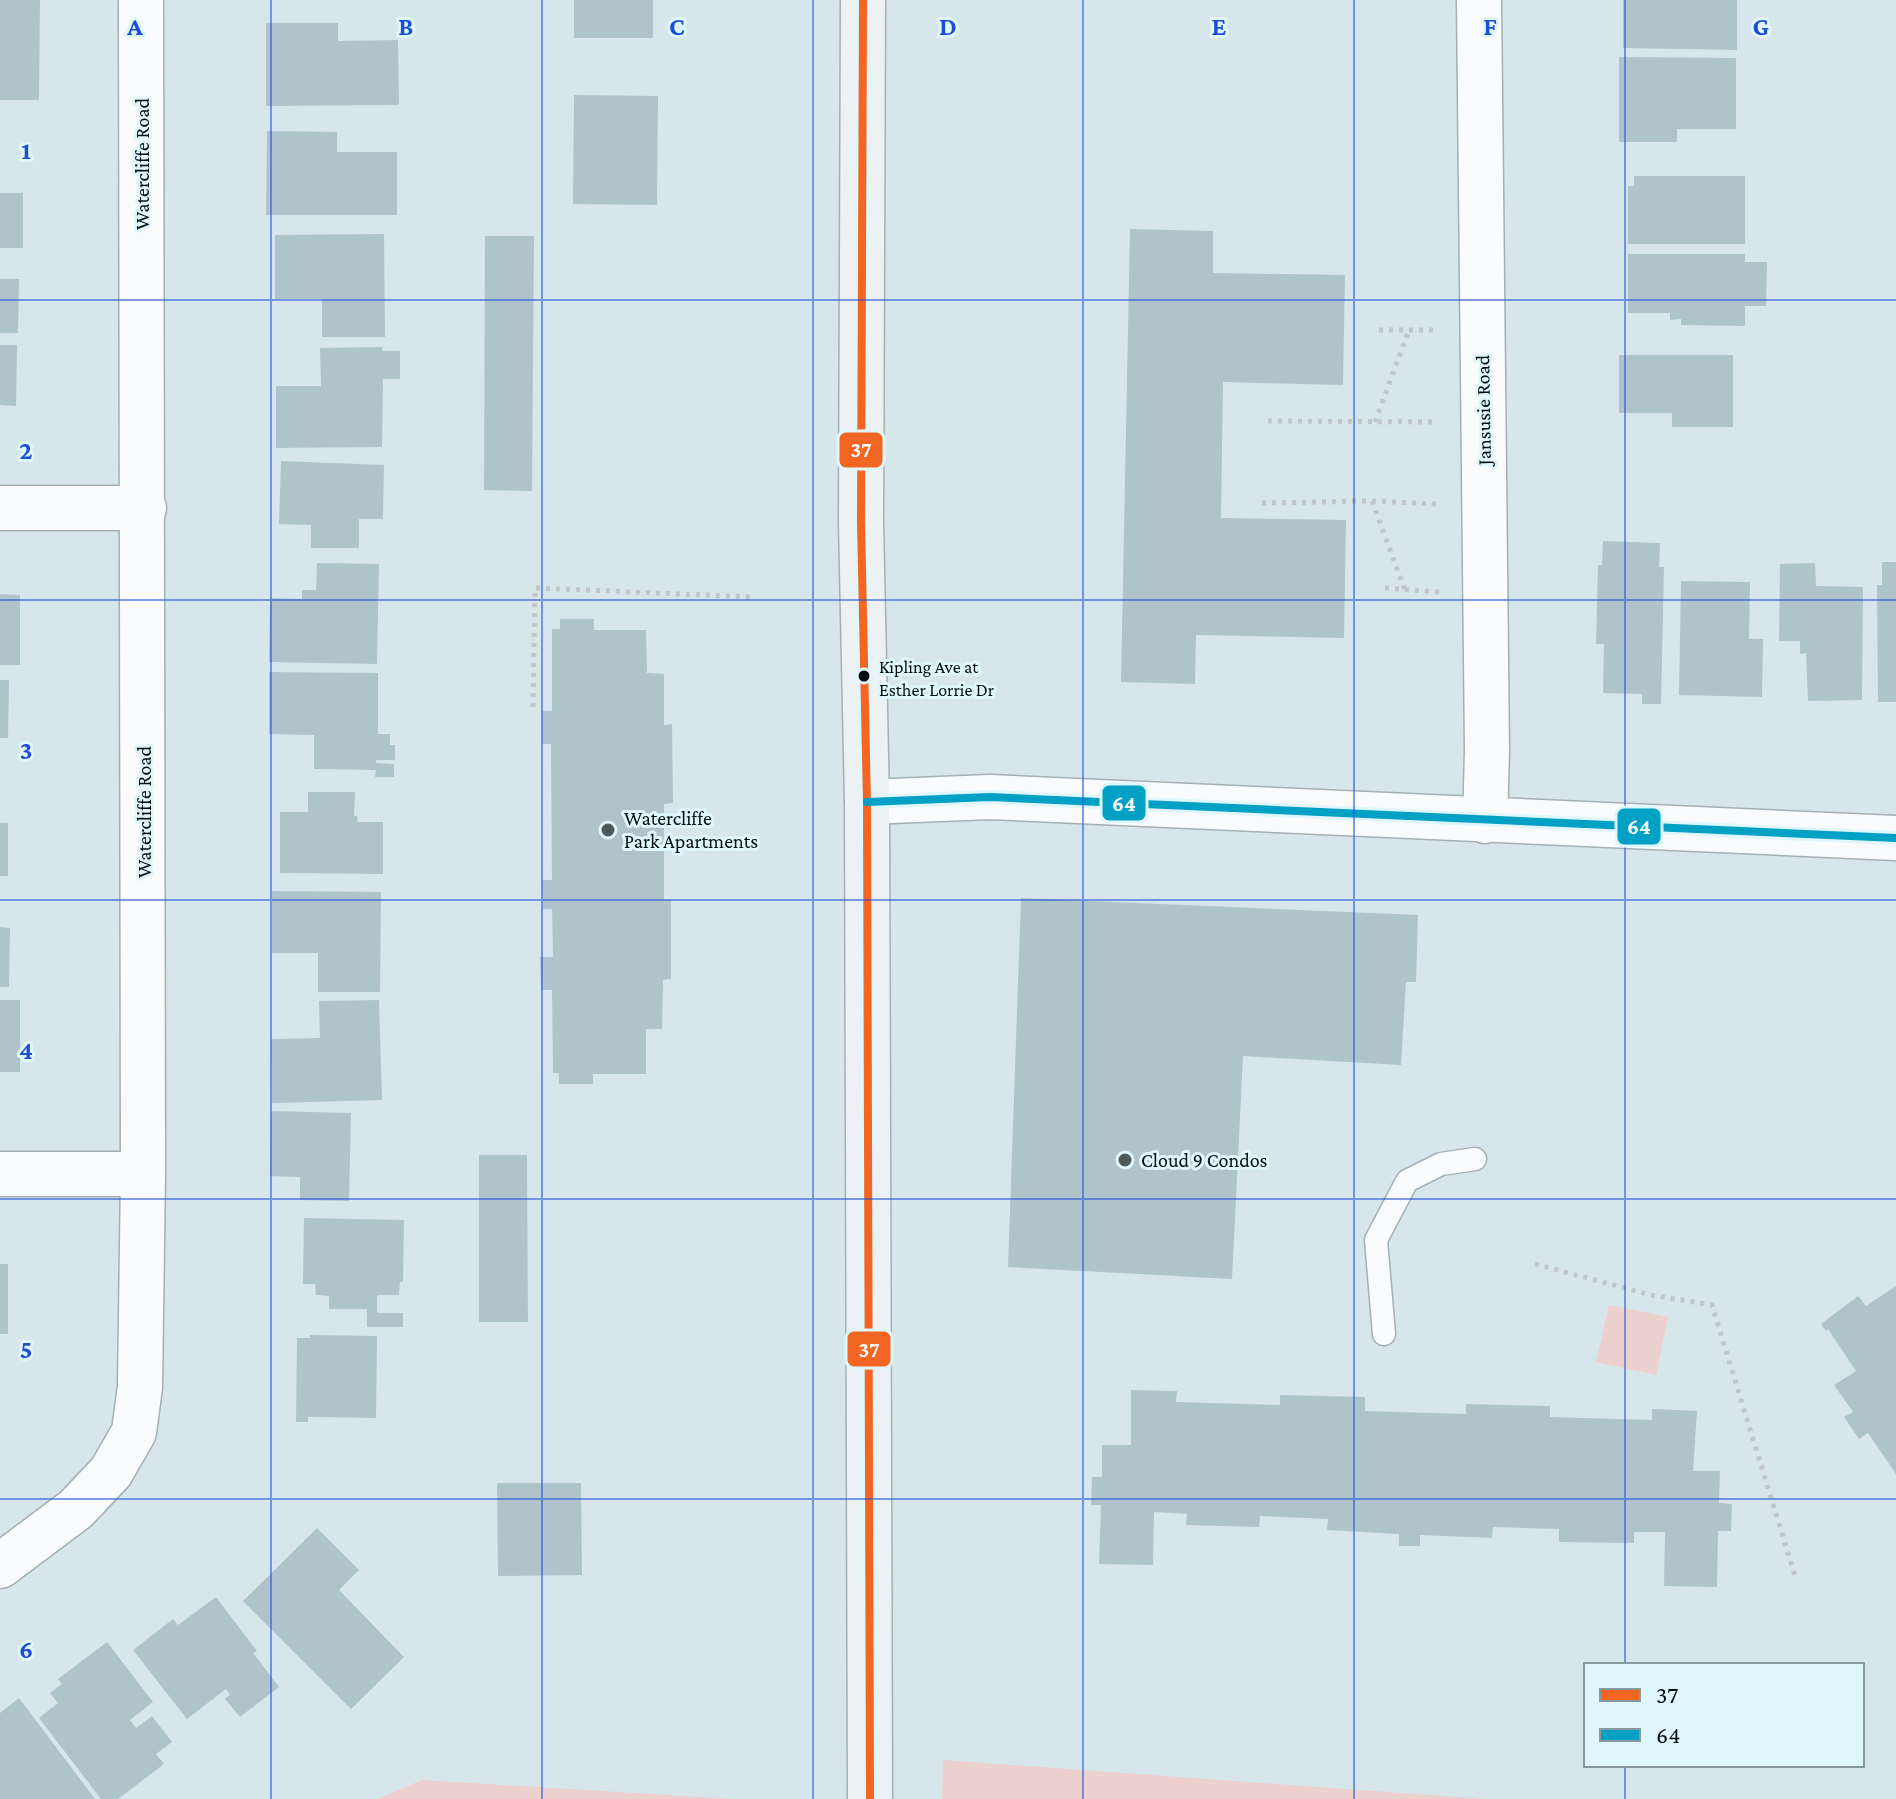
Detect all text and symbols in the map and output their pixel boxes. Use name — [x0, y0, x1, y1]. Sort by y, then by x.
text: A — [126, 12, 143, 41]
text: B — [398, 12, 414, 41]
text: C — [669, 12, 685, 41]
text: D — [939, 12, 957, 41]
text: E — [1212, 12, 1227, 41]
text: F — [1483, 12, 1497, 41]
text: G — [1753, 12, 1769, 41]
street label: Watercliffe Road — [131, 97, 153, 230]
text: 1 — [21, 136, 31, 165]
street label: Jansusie Road — [1471, 354, 1496, 467]
line badge: 37 — [838, 431, 884, 469]
text: 2 — [19, 436, 33, 465]
text: 37 — [850, 437, 872, 462]
place label: Kipling Ave at Esther Lorrie Dr — [879, 657, 995, 700]
marker: Kipling Ave at Esther Lorrie Dr — [856, 668, 872, 684]
text: 3 — [20, 736, 32, 765]
street label: Watercliffe Road — [133, 745, 155, 878]
line badge: 64 — [1101, 784, 1147, 822]
text: 64 — [1112, 791, 1136, 816]
place label: Watercliffe Park Apartments — [624, 807, 758, 853]
line badge: 64 — [1616, 807, 1662, 846]
text: 64 — [1627, 814, 1651, 839]
marker: Watercliffe Park Apartments — [599, 821, 617, 839]
text: 4 — [19, 1036, 33, 1065]
place label: Cloud 9 Condos — [1141, 1149, 1268, 1171]
marker: Cloud 9 Condos — [1116, 1151, 1134, 1169]
line badge: 37 — [846, 1330, 892, 1368]
text: 5 — [20, 1335, 32, 1364]
text: 37 — [858, 1337, 880, 1362]
text: 6 — [19, 1635, 33, 1664]
legend — [1584, 1663, 1864, 1767]
text: 37 — [1656, 1681, 1678, 1708]
text: 64 — [1656, 1721, 1680, 1748]

